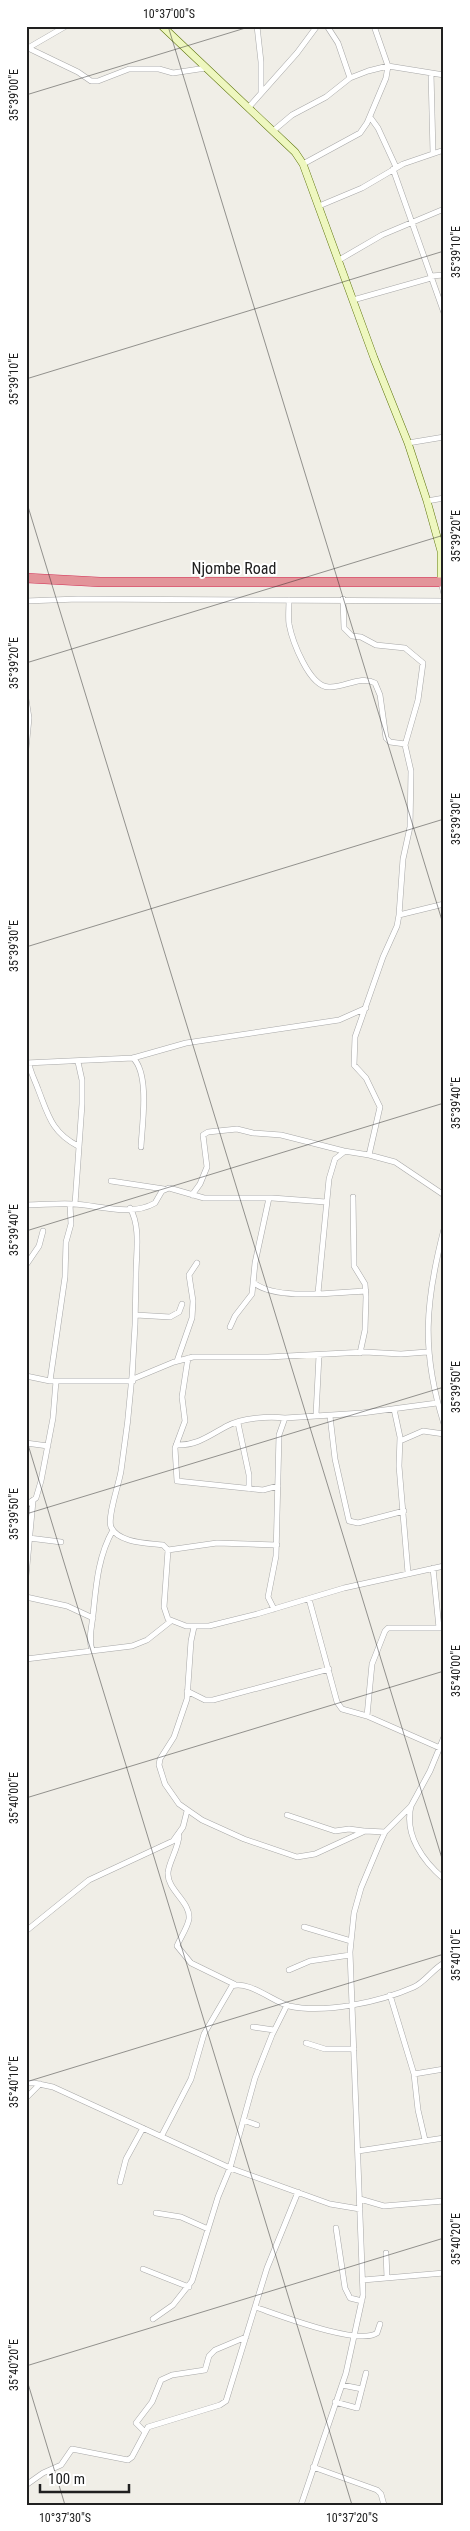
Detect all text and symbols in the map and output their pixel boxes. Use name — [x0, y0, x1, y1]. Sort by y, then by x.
text: 10°37'00"S — [143, 7, 195, 21]
text: 35°39'00"E — [7, 69, 21, 121]
text: 35°39'10"E — [449, 226, 463, 278]
text: 35°39'10"E — [7, 353, 21, 405]
text: 35°39'20"E — [449, 510, 463, 562]
street label: Njombe Road — [192, 559, 276, 578]
text: 35°39'20"E — [7, 637, 21, 689]
text: 35°39'30"E — [449, 793, 463, 845]
text: 35°39'30"E — [7, 920, 21, 972]
text: 35°39'40"E — [449, 1077, 463, 1129]
text: 35°39'40"E — [7, 1204, 21, 1256]
text: 35°39'50"E — [449, 1361, 463, 1413]
text: 35°39'50"E — [7, 1488, 21, 1540]
text: 35°40'00"E — [449, 1645, 463, 1697]
text: 35°40'00"E — [7, 1772, 21, 1824]
text: 35°40'10"E — [449, 1929, 463, 1981]
text: 35°40'10"E — [7, 2056, 21, 2108]
text: 35°40'20"E — [449, 2213, 463, 2265]
text: 35°40'20"E — [7, 2339, 21, 2391]
scale bar — [40, 2461, 129, 2493]
text: 100 m — [48, 2470, 85, 2488]
text: 10°37'30"S — [39, 2511, 91, 2525]
text: 10°37'20"S — [326, 2511, 378, 2525]

